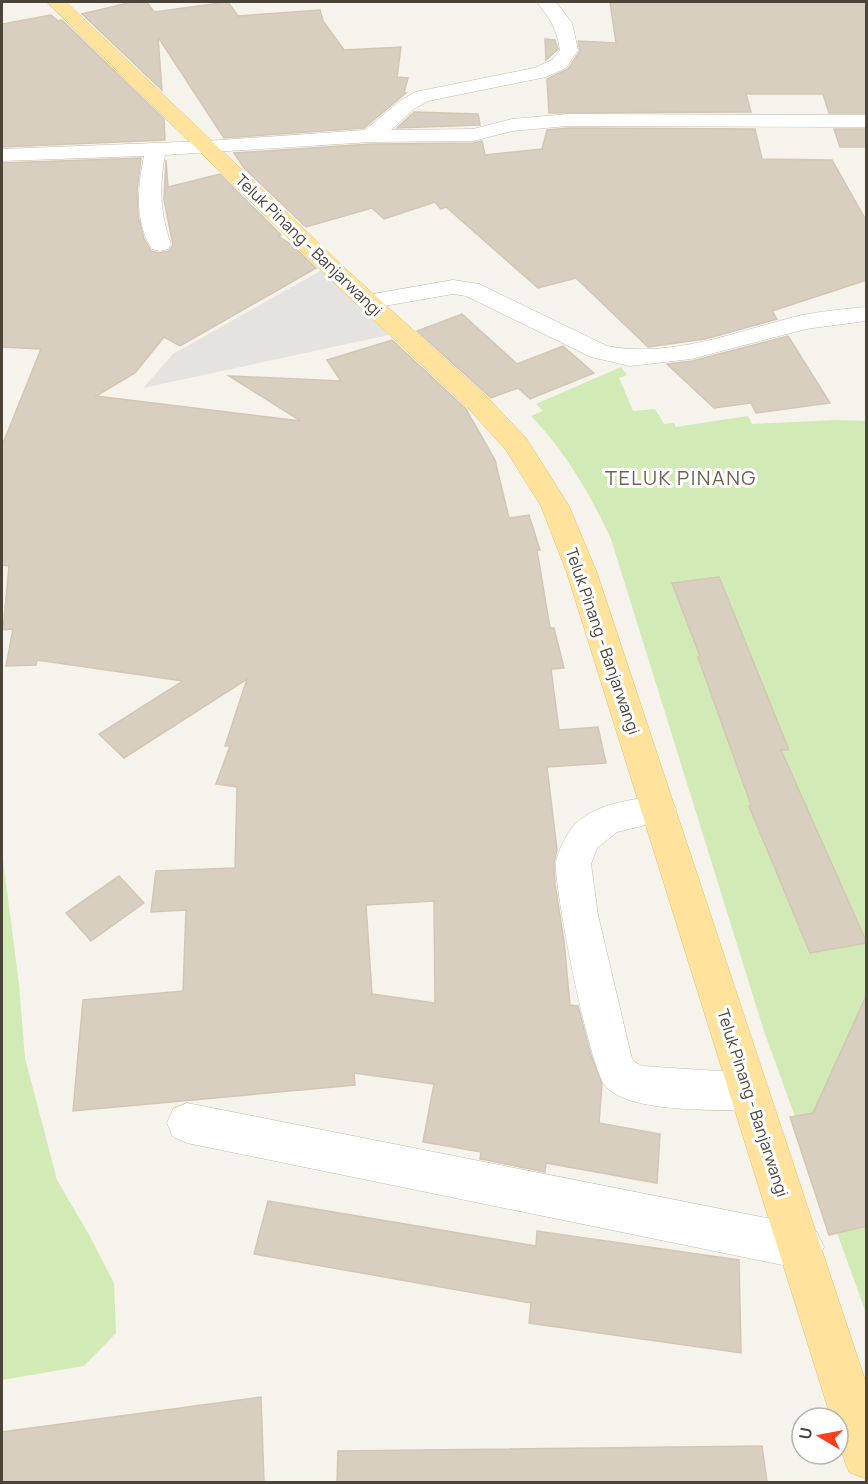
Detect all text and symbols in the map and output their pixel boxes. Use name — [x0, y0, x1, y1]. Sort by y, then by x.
street label: Teluk Pinang - Banjarwangi — [231, 169, 387, 321]
district label: TELUK PINANG — [605, 464, 757, 491]
street label: Teluk Pinang - Banjarwangi — [561, 545, 645, 737]
street label: Teluk Pinang - Banjarwangi — [712, 1006, 794, 1200]
north arrow — [790, 1406, 850, 1466]
text: U — [793, 1426, 817, 1441]

